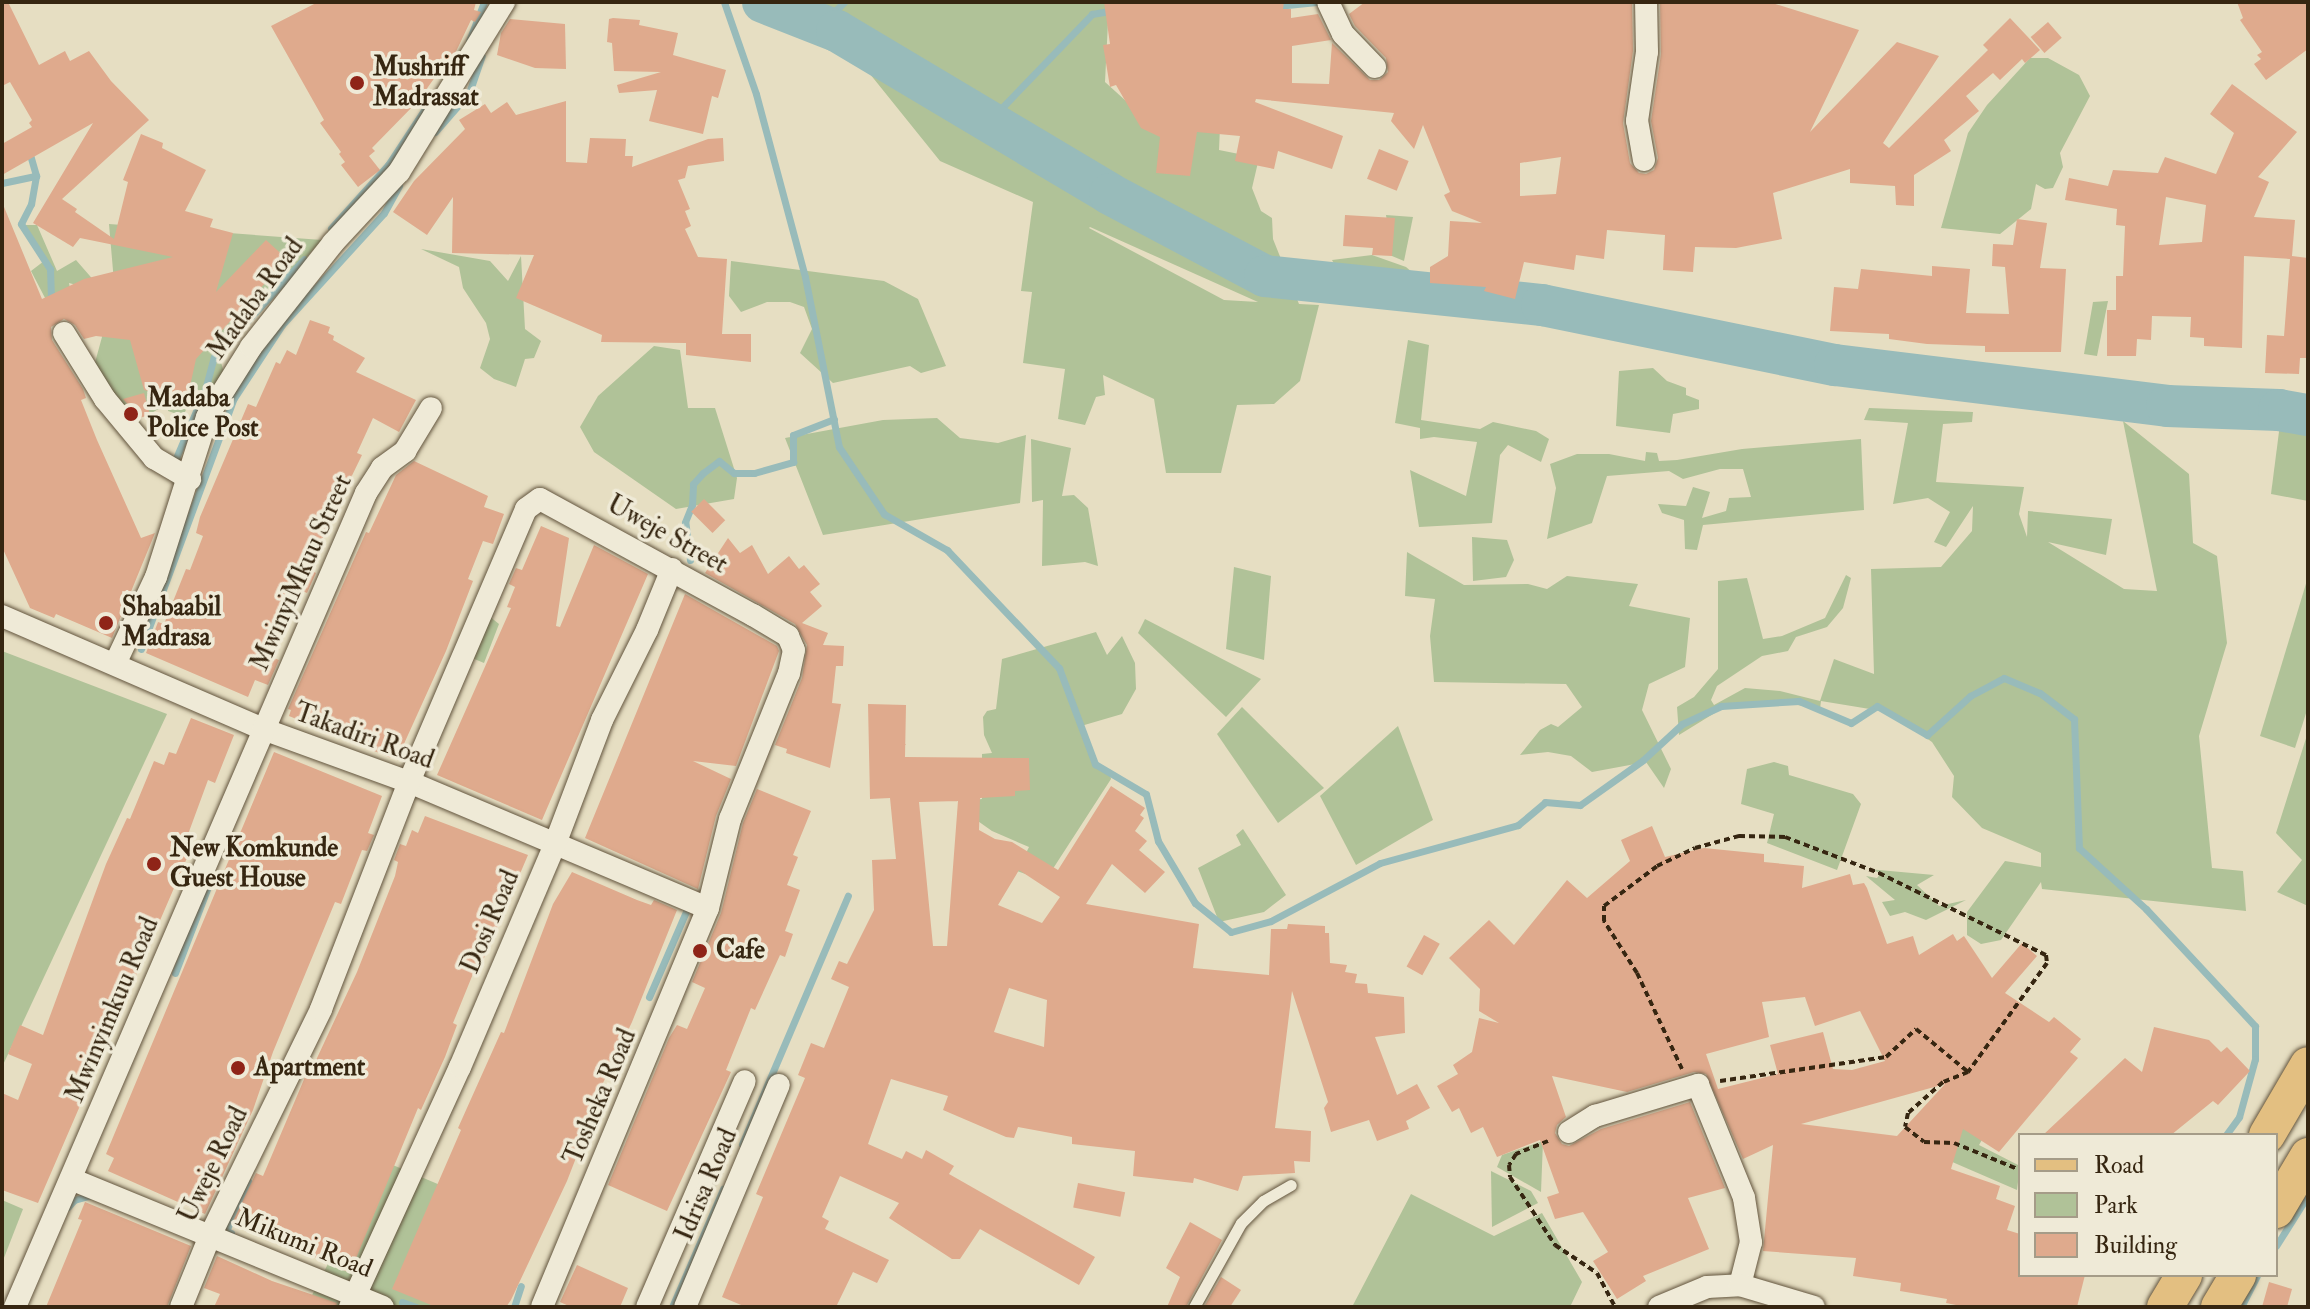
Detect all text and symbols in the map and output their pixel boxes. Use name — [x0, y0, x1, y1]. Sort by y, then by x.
place label: Mushriff Madrassat — [373, 52, 479, 114]
marker: Mushriff Madrassat — [348, 74, 366, 92]
street label: Madaba Road — [202, 232, 310, 366]
place label: Madaba Police Post — [147, 383, 258, 444]
marker: Madaba Police Post — [122, 405, 140, 423]
street label: MwinyiMkuu Street — [245, 470, 359, 676]
street label: Uweje Street — [601, 489, 733, 581]
place label: Shabaabil Madrasa — [122, 592, 221, 654]
marker: Shabaabil Madrasa — [97, 614, 115, 632]
street label: Takadiri Road — [290, 697, 438, 777]
place label: New Komkunde Guest House — [170, 833, 338, 894]
marker: New Komkunde Guest House — [145, 855, 163, 873]
street label: Dosi Road — [455, 866, 527, 978]
street label: Mwinyimkuu Road — [60, 913, 166, 1107]
place label: Cafe — [716, 935, 765, 967]
marker: Cafe — [691, 942, 709, 960]
street label: Tosheka Road — [558, 1024, 644, 1170]
place label: Apartment — [254, 1052, 365, 1084]
marker: Apartment — [229, 1059, 247, 1077]
street label: Uweje Road — [173, 1102, 255, 1228]
street label: Idrisa Road — [669, 1124, 745, 1246]
legend — [2018, 1133, 2278, 1277]
text: Road — [2094, 1150, 2144, 1181]
text: Park — [2094, 1190, 2138, 1221]
street label: Mikumi Road — [231, 1202, 377, 1286]
text: Building — [2094, 1230, 2177, 1261]

